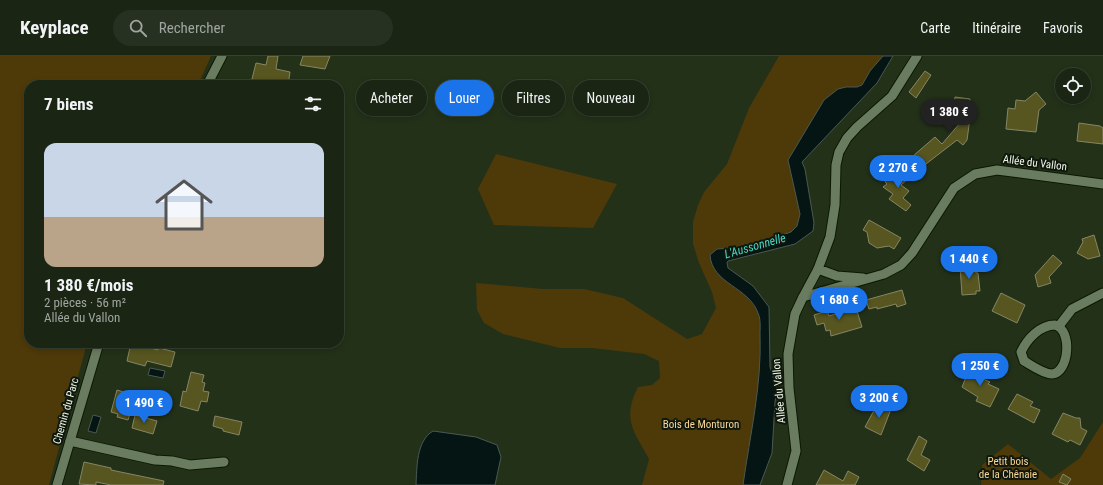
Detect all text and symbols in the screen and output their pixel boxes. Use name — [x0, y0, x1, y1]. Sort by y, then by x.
search box — [113, 10, 393, 46]
text: Keyplace — [20, 16, 89, 39]
icon: search — [127, 17, 149, 39]
text: Rechercher — [159, 19, 225, 37]
text: Carte — [920, 20, 950, 36]
text: Itinéraire — [972, 20, 1021, 36]
text: Favoris — [1043, 20, 1083, 36]
map controls — [1055, 68, 1091, 104]
button: locate — [1055, 68, 1091, 104]
chip: Acheter — [356, 80, 427, 116]
chip: Louer — [435, 80, 494, 116]
chip: Filtres — [502, 80, 565, 116]
chip: Nouveau — [573, 80, 649, 116]
icon: filters — [302, 93, 324, 115]
text: 7 biens — [44, 94, 93, 114]
pin: 1 380 € — [912, 99, 986, 133]
text: 1 380 € — [930, 104, 968, 119]
street label: Allée du Vallon — [1002, 153, 1068, 173]
pin: 2 270 € — [861, 155, 935, 189]
text: 2 270 € — [879, 160, 917, 175]
icon: home — [148, 169, 220, 241]
water label: L'Aussonnelle — [723, 230, 788, 261]
pin: 1 440 € — [932, 246, 1006, 280]
text: 1 440 € — [950, 251, 988, 266]
text: 1 380 €/mois — [44, 275, 134, 295]
pin: 1 680 € — [802, 287, 876, 321]
text: 1 680 € — [820, 292, 858, 307]
text: 2 pièces · 56 m² — [44, 295, 126, 310]
text: Allée du Vallon — [44, 310, 120, 325]
pin: 1 250 € — [943, 353, 1017, 387]
street label: Allée du Vallon — [770, 358, 788, 424]
text: 1 250 € — [961, 358, 999, 373]
street label: Chemin du Parc — [50, 376, 82, 446]
pin: 3 200 € — [842, 385, 916, 419]
pin: 1 490 € — [107, 390, 181, 424]
text: 3 200 € — [860, 390, 898, 405]
text: 1 490 € — [125, 395, 163, 410]
park label: Bois de Monturon — [663, 418, 739, 431]
park label: Petit bois de la Chênaie — [979, 455, 1037, 481]

